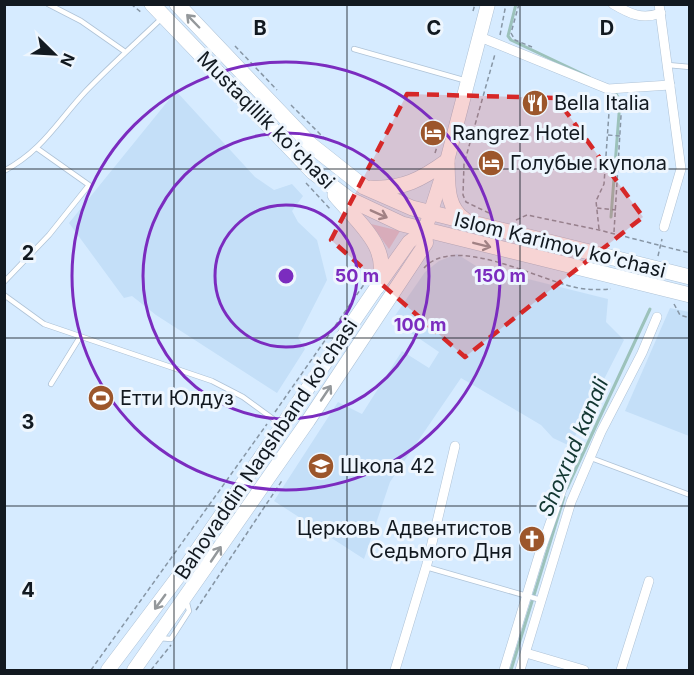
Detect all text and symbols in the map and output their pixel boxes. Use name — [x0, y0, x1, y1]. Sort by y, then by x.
one-way arrow — [186, 14, 200, 29]
text: B — [253, 16, 267, 40]
text: C — [427, 16, 441, 40]
text: D — [600, 16, 614, 40]
north arrow — [24, 24, 84, 84]
street label: Mustaqillik ko'chasi — [192, 46, 340, 194]
text: N — [56, 50, 79, 70]
restaurant icon: Bella Italia — [520, 88, 550, 118]
place label: Bella Italia — [554, 91, 650, 115]
hotel icon: Rangrez Hotel — [418, 118, 448, 148]
place label: Rangrez Hotel — [452, 121, 585, 145]
hotel icon: Голубые купола — [476, 148, 506, 178]
place label: Голубые купола — [510, 151, 667, 175]
street label: Islom Karimov ko'chasi — [452, 207, 668, 283]
one-way arrow — [370, 209, 388, 220]
one-way arrow — [472, 239, 491, 251]
text: 2 — [22, 241, 34, 265]
text: 50 m — [335, 265, 379, 286]
text: 150 m — [474, 265, 526, 286]
centre of rings — [276, 266, 296, 286]
street label: Bahovaddin Naqshband ko'chasi — [170, 314, 362, 584]
text: 100 m — [394, 314, 446, 335]
water label: Shoxrud kanali — [533, 373, 614, 520]
sports icon: Етти Юлдуз — [86, 383, 116, 413]
place label: Етти Юлдуз — [120, 386, 234, 410]
one-way arrow — [320, 386, 332, 402]
text: 3 — [22, 410, 34, 434]
school or university icon: Школа 42 — [306, 451, 336, 481]
place label: Школа 42 — [340, 454, 435, 478]
place label: Церковь Адвентистов Седьмого Дня — [297, 516, 512, 563]
church icon: Церковь Адвентистов Седьмого Дня — [517, 524, 547, 554]
one-way arrow — [210, 547, 222, 563]
text: 4 — [21, 578, 35, 602]
one-way arrow — [154, 593, 166, 609]

